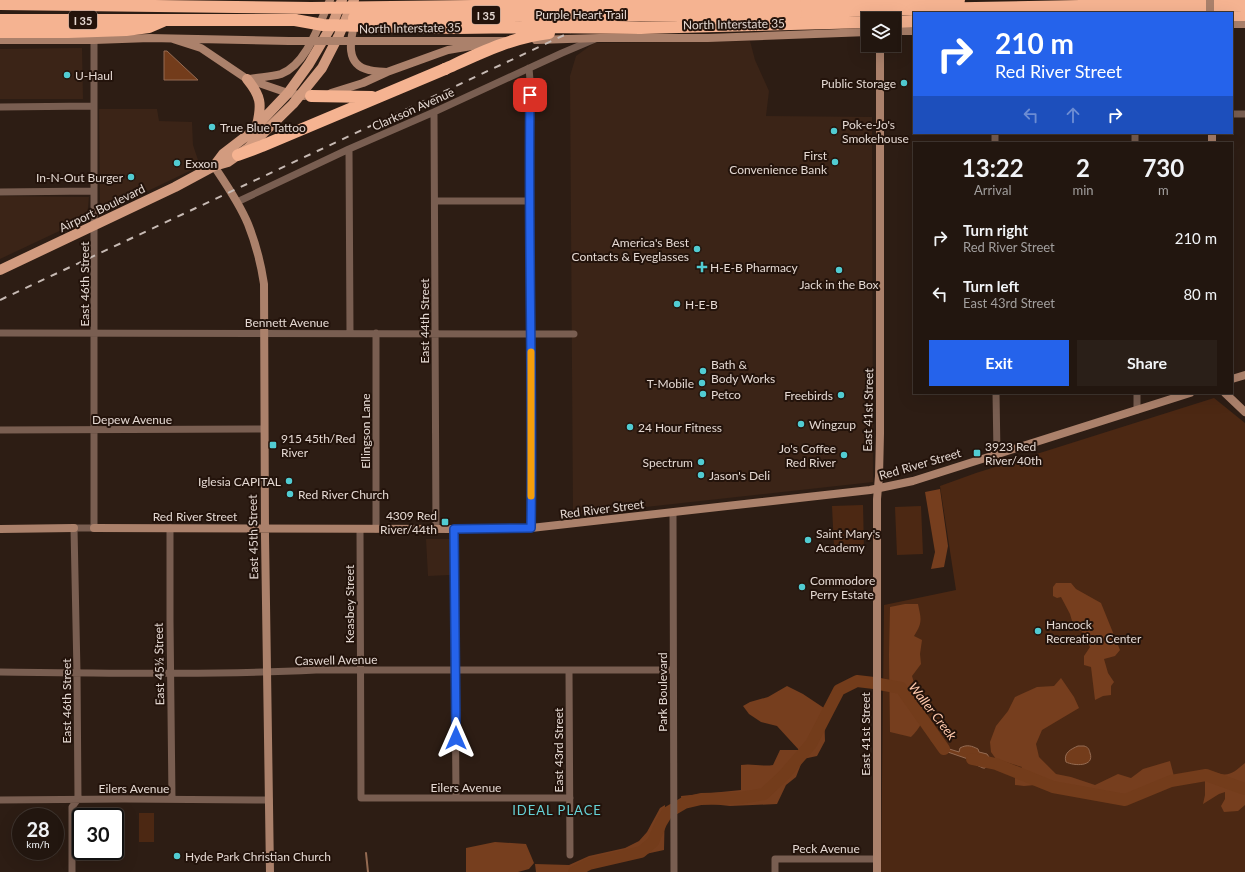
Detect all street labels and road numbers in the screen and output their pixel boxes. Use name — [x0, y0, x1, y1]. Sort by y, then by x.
road number: I 35 — [472, 6, 500, 24]
street label: Purple Heart Trail — [535, 7, 627, 22]
road number: I 35 — [69, 11, 97, 29]
street label: North Interstate 35 — [683, 16, 785, 32]
street label: North Interstate 35 — [359, 20, 461, 36]
street label: Clarkson Avenue — [370, 84, 456, 134]
street label: Airport Boulevard — [57, 181, 147, 235]
street label: East 46th Street — [77, 241, 92, 326]
street label: East 44th Street — [417, 278, 432, 363]
street label: Bennett Avenue — [245, 315, 329, 330]
street label: East 41st Street — [860, 367, 876, 452]
street label: Ellingson Lane — [358, 393, 373, 469]
street label: Depew Avenue — [92, 412, 172, 427]
street label: Red River Street — [877, 445, 963, 483]
street label: East 45th Street — [245, 494, 261, 580]
street label: Red River Street — [559, 496, 646, 522]
street label: Red River Street — [153, 509, 238, 524]
street label: Keasbey Street — [342, 564, 357, 643]
street label: East 45½ Street — [151, 622, 167, 705]
street label: Caswell Avenue — [294, 652, 378, 668]
street label: Park Boulevard — [655, 652, 670, 732]
street label: East 46th Street — [59, 658, 74, 743]
street label: East 41st Street — [858, 692, 873, 776]
street label: East 43rd Street — [551, 707, 566, 792]
street label: Eilers Avenue — [431, 780, 501, 795]
street label: Eilers Avenue — [99, 781, 169, 796]
street label: Peck Avenue — [792, 841, 860, 856]

